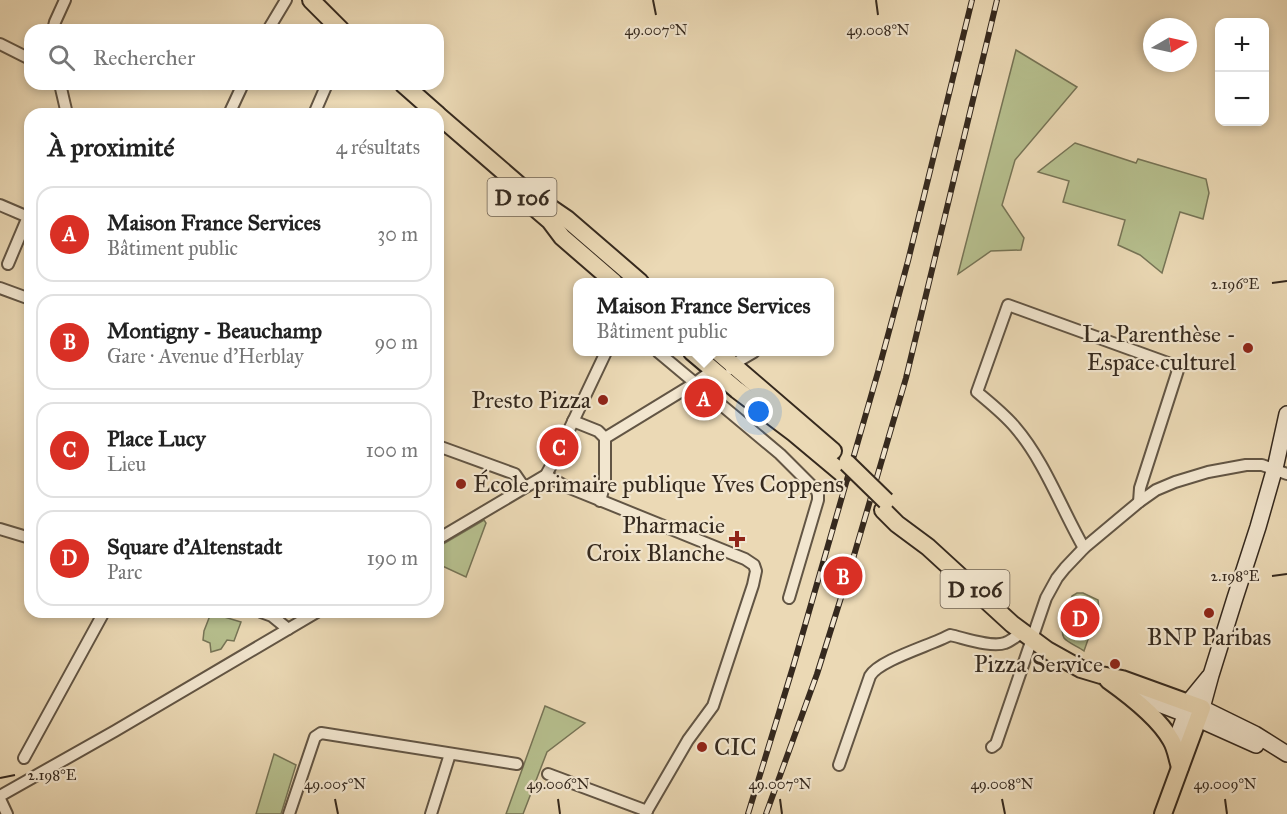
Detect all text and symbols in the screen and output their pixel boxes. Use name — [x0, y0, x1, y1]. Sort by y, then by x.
north arrow — [1143, 18, 1197, 72]
map controls — [1215, 18, 1269, 126]
button: + — [1215, 18, 1269, 72]
text: 49.007°N — [624, 21, 688, 39]
text: 49.008°N — [846, 21, 910, 39]
search box — [24, 24, 444, 90]
icon: search — [45, 41, 78, 74]
text: Rechercher — [93, 44, 195, 71]
button: − — [1215, 72, 1269, 126]
text: À proximité — [48, 131, 174, 163]
text: 4 résultats — [336, 135, 420, 159]
road number: D 106 — [488, 178, 556, 216]
text: Maison France Services — [107, 209, 321, 236]
text: A — [63, 222, 76, 246]
text: 30 m — [377, 222, 418, 246]
text: Bâtiment public — [107, 236, 238, 260]
text: 2.196°E — [1211, 275, 1260, 293]
popup — [573, 278, 834, 356]
text: Maison France Services — [597, 292, 810, 319]
text: Montigny - Beauchamp — [107, 317, 322, 344]
text: Bâtiment public — [597, 319, 728, 343]
place label: La Parenthèse - Espace culturel — [1082, 319, 1237, 377]
text: B — [63, 330, 76, 354]
text: 90 m — [375, 330, 418, 354]
marker: La Parenthèse - Espace culturel — [1241, 341, 1255, 355]
text: Gare · Avenue d'Herblay — [107, 344, 304, 368]
pin: A — [684, 376, 724, 420]
place label: Presto Pizza — [471, 385, 592, 415]
marker: Presto Pizza — [596, 393, 610, 407]
your location — [744, 397, 773, 426]
pin: C — [540, 424, 578, 470]
text: Place Lucy — [107, 425, 206, 452]
text: C — [63, 438, 76, 462]
text: 100 m — [366, 438, 418, 462]
text: Lieu — [107, 452, 146, 476]
place label: École primaire publique Yves Coppens — [473, 469, 844, 499]
marker: École primaire publique Yves Coppens — [454, 477, 468, 491]
place label: Pharmacie Croix Blanche — [586, 510, 725, 568]
marker: Pharmacie Croix Blanche — [730, 532, 744, 546]
text: Square d'Altenstadt — [107, 533, 282, 560]
text: D — [62, 546, 77, 570]
text: 190 m — [367, 546, 418, 570]
pin: B — [824, 554, 862, 598]
text: Parc — [107, 560, 142, 584]
text: 2.198°E — [1211, 567, 1260, 585]
road number: D 106 — [940, 570, 1010, 608]
pin: D — [1060, 596, 1100, 640]
marker: BNP Paribas — [1202, 606, 1216, 620]
place label: BNP Paribas — [1147, 622, 1271, 652]
place label: Pizza Service — [974, 649, 1103, 679]
marker: Pizza Service — [1108, 657, 1122, 671]
place label: CIC — [714, 732, 757, 762]
marker: CIC — [695, 740, 709, 754]
text: 2.198°E — [28, 766, 77, 784]
text: 49.005°N — [304, 775, 366, 793]
text: 49.006°N — [527, 775, 590, 793]
text: 49.007°N — [748, 775, 812, 793]
text: 49.008°N — [970, 775, 1034, 793]
text: 49.009°N — [1193, 775, 1257, 793]

